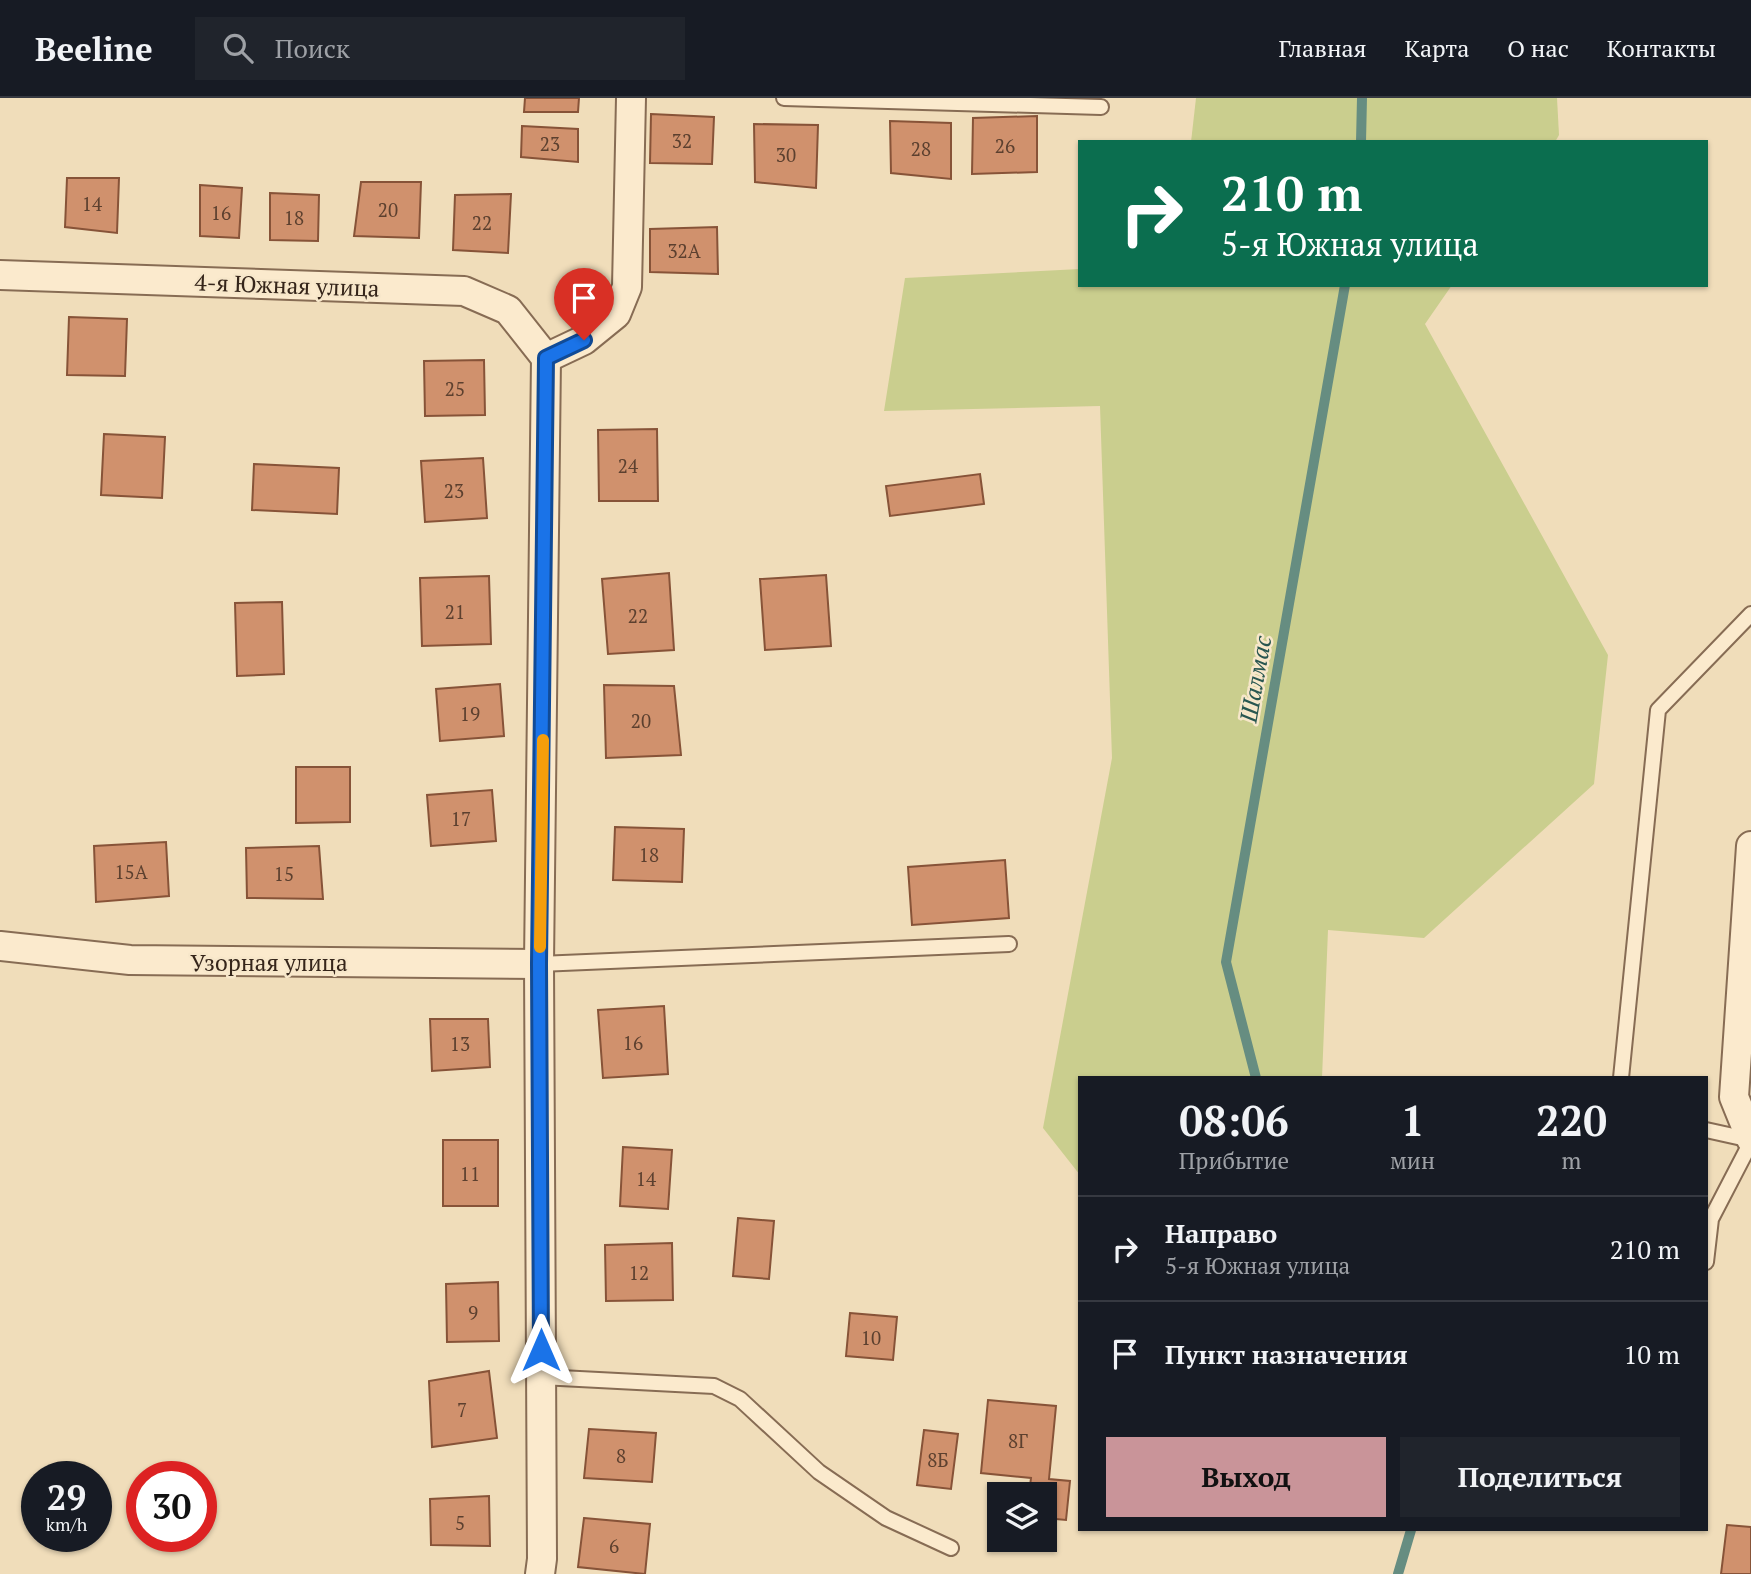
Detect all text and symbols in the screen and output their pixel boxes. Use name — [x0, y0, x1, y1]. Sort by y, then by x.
search box — [195, 17, 685, 80]
text: Beeline — [35, 27, 153, 70]
icon: search — [219, 29, 257, 67]
text: Поиск — [275, 31, 350, 65]
text: Главная — [1278, 32, 1366, 64]
text: Карта — [1404, 32, 1469, 64]
text: О нас — [1507, 32, 1569, 64]
text: Контакты — [1607, 32, 1716, 64]
house number: 32 — [672, 128, 692, 153]
house number: 23 — [540, 131, 560, 156]
house number: 26 — [995, 133, 1015, 158]
house number: 28 — [911, 136, 931, 161]
house number: 30 — [776, 142, 796, 167]
text: 210 m — [1221, 160, 1363, 225]
icon: right — [1106, 168, 1197, 259]
house number: 14 — [82, 191, 103, 216]
house number: 20 — [378, 197, 398, 222]
house number: 16 — [211, 200, 231, 225]
house number: 18 — [284, 205, 304, 230]
house number: 22 — [472, 210, 492, 235]
text: 5-я Южная улица — [1221, 223, 1479, 265]
house number: 32А — [667, 238, 701, 263]
street label: 4-я Южная улица — [194, 266, 380, 304]
pin — [554, 268, 614, 340]
icon: arrive — [565, 279, 603, 317]
house number: 25 — [445, 376, 465, 401]
house number: 24 — [618, 453, 639, 478]
house number: 23 — [444, 478, 464, 503]
house number: 21 — [445, 599, 465, 624]
house number: 22 — [628, 603, 648, 628]
water label: Шалмас — [1231, 632, 1278, 726]
house number: 19 — [460, 701, 480, 726]
house number: 20 — [631, 708, 651, 733]
house number: 17 — [451, 806, 471, 831]
house number: 18 — [639, 842, 659, 867]
house number: 15А — [114, 859, 148, 884]
house number: 15 — [274, 861, 294, 886]
street label: Узорная улица — [190, 947, 348, 978]
house number: 16 — [623, 1030, 643, 1055]
house number: 13 — [450, 1031, 470, 1056]
text: 08:06 — [1179, 1092, 1289, 1148]
text: 1 — [1401, 1092, 1424, 1148]
text: 220 — [1536, 1092, 1607, 1148]
text: Прибытие — [1179, 1145, 1289, 1176]
text: мин — [1390, 1145, 1435, 1176]
text: m — [1562, 1145, 1581, 1176]
house number: 11 — [460, 1161, 480, 1186]
house number: 14 — [636, 1166, 657, 1191]
text: Направо — [1165, 1216, 1277, 1250]
icon: right — [1106, 1230, 1144, 1268]
text: 210 m — [1610, 1232, 1680, 1266]
text: 5-я Южная улица — [1165, 1250, 1350, 1281]
house number: 12 — [629, 1260, 649, 1285]
house number: 9 — [468, 1300, 478, 1325]
position arrow — [504, 1313, 578, 1387]
house number: 10 — [861, 1325, 881, 1350]
icon: arrive — [1106, 1335, 1144, 1373]
text: Пункт назначения — [1165, 1337, 1408, 1371]
text: 10 m — [1624, 1337, 1680, 1371]
house number: 7 — [457, 1397, 467, 1422]
house number: 8Г — [1008, 1428, 1028, 1453]
button: Выход — [1106, 1437, 1386, 1517]
button: Поделиться — [1400, 1437, 1680, 1517]
house number: 8 — [616, 1443, 626, 1468]
house number: 8Б — [927, 1447, 949, 1472]
speed limit sign: 30 — [126, 1461, 217, 1552]
text: 29 — [47, 1474, 86, 1520]
map controls — [987, 1482, 1057, 1552]
button: layers — [987, 1482, 1057, 1552]
house number: 5 — [455, 1510, 465, 1535]
text: km/h — [46, 1512, 87, 1536]
house number: 6 — [609, 1533, 619, 1558]

